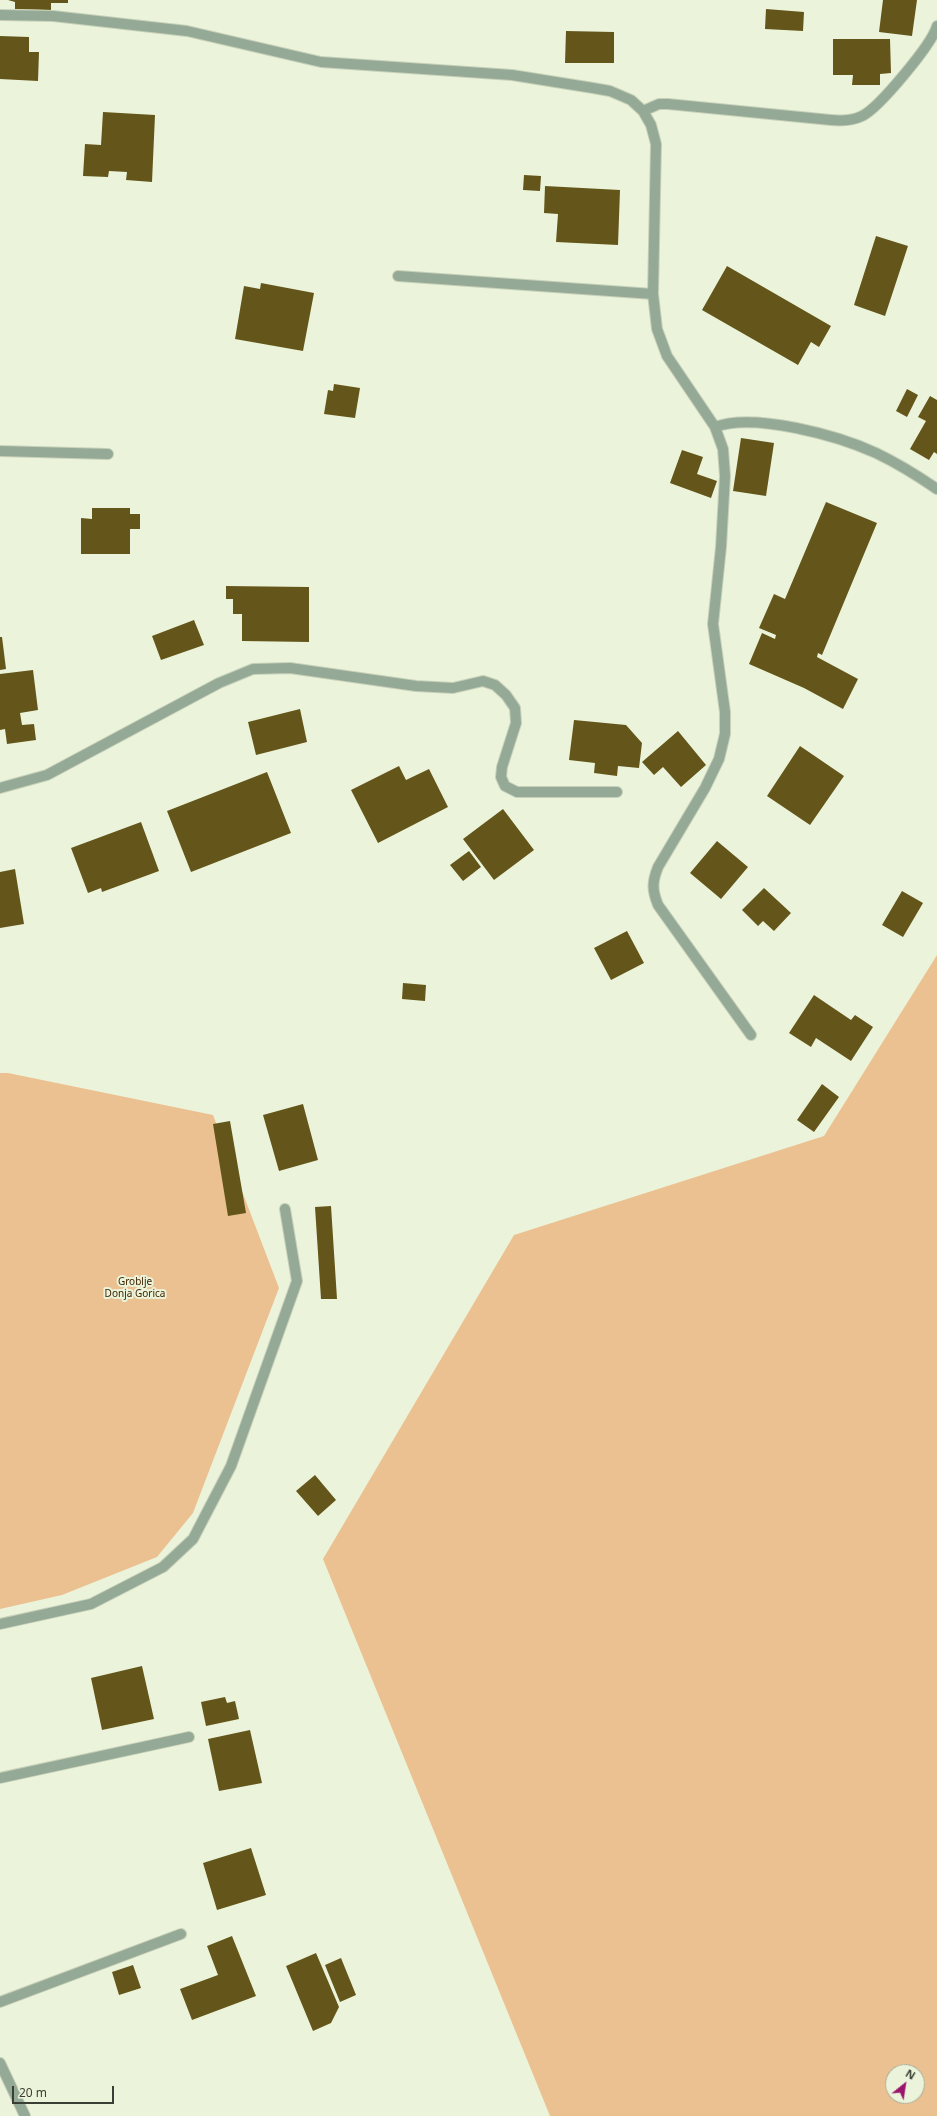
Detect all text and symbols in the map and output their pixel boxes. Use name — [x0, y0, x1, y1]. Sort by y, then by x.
park label: Groblje Donja Gorica — [105, 1276, 165, 1300]
north arrow — [885, 2064, 925, 2104]
text: N — [903, 2065, 918, 2083]
scale bar — [14, 2078, 116, 2104]
text: 20 m — [19, 2084, 47, 2101]

